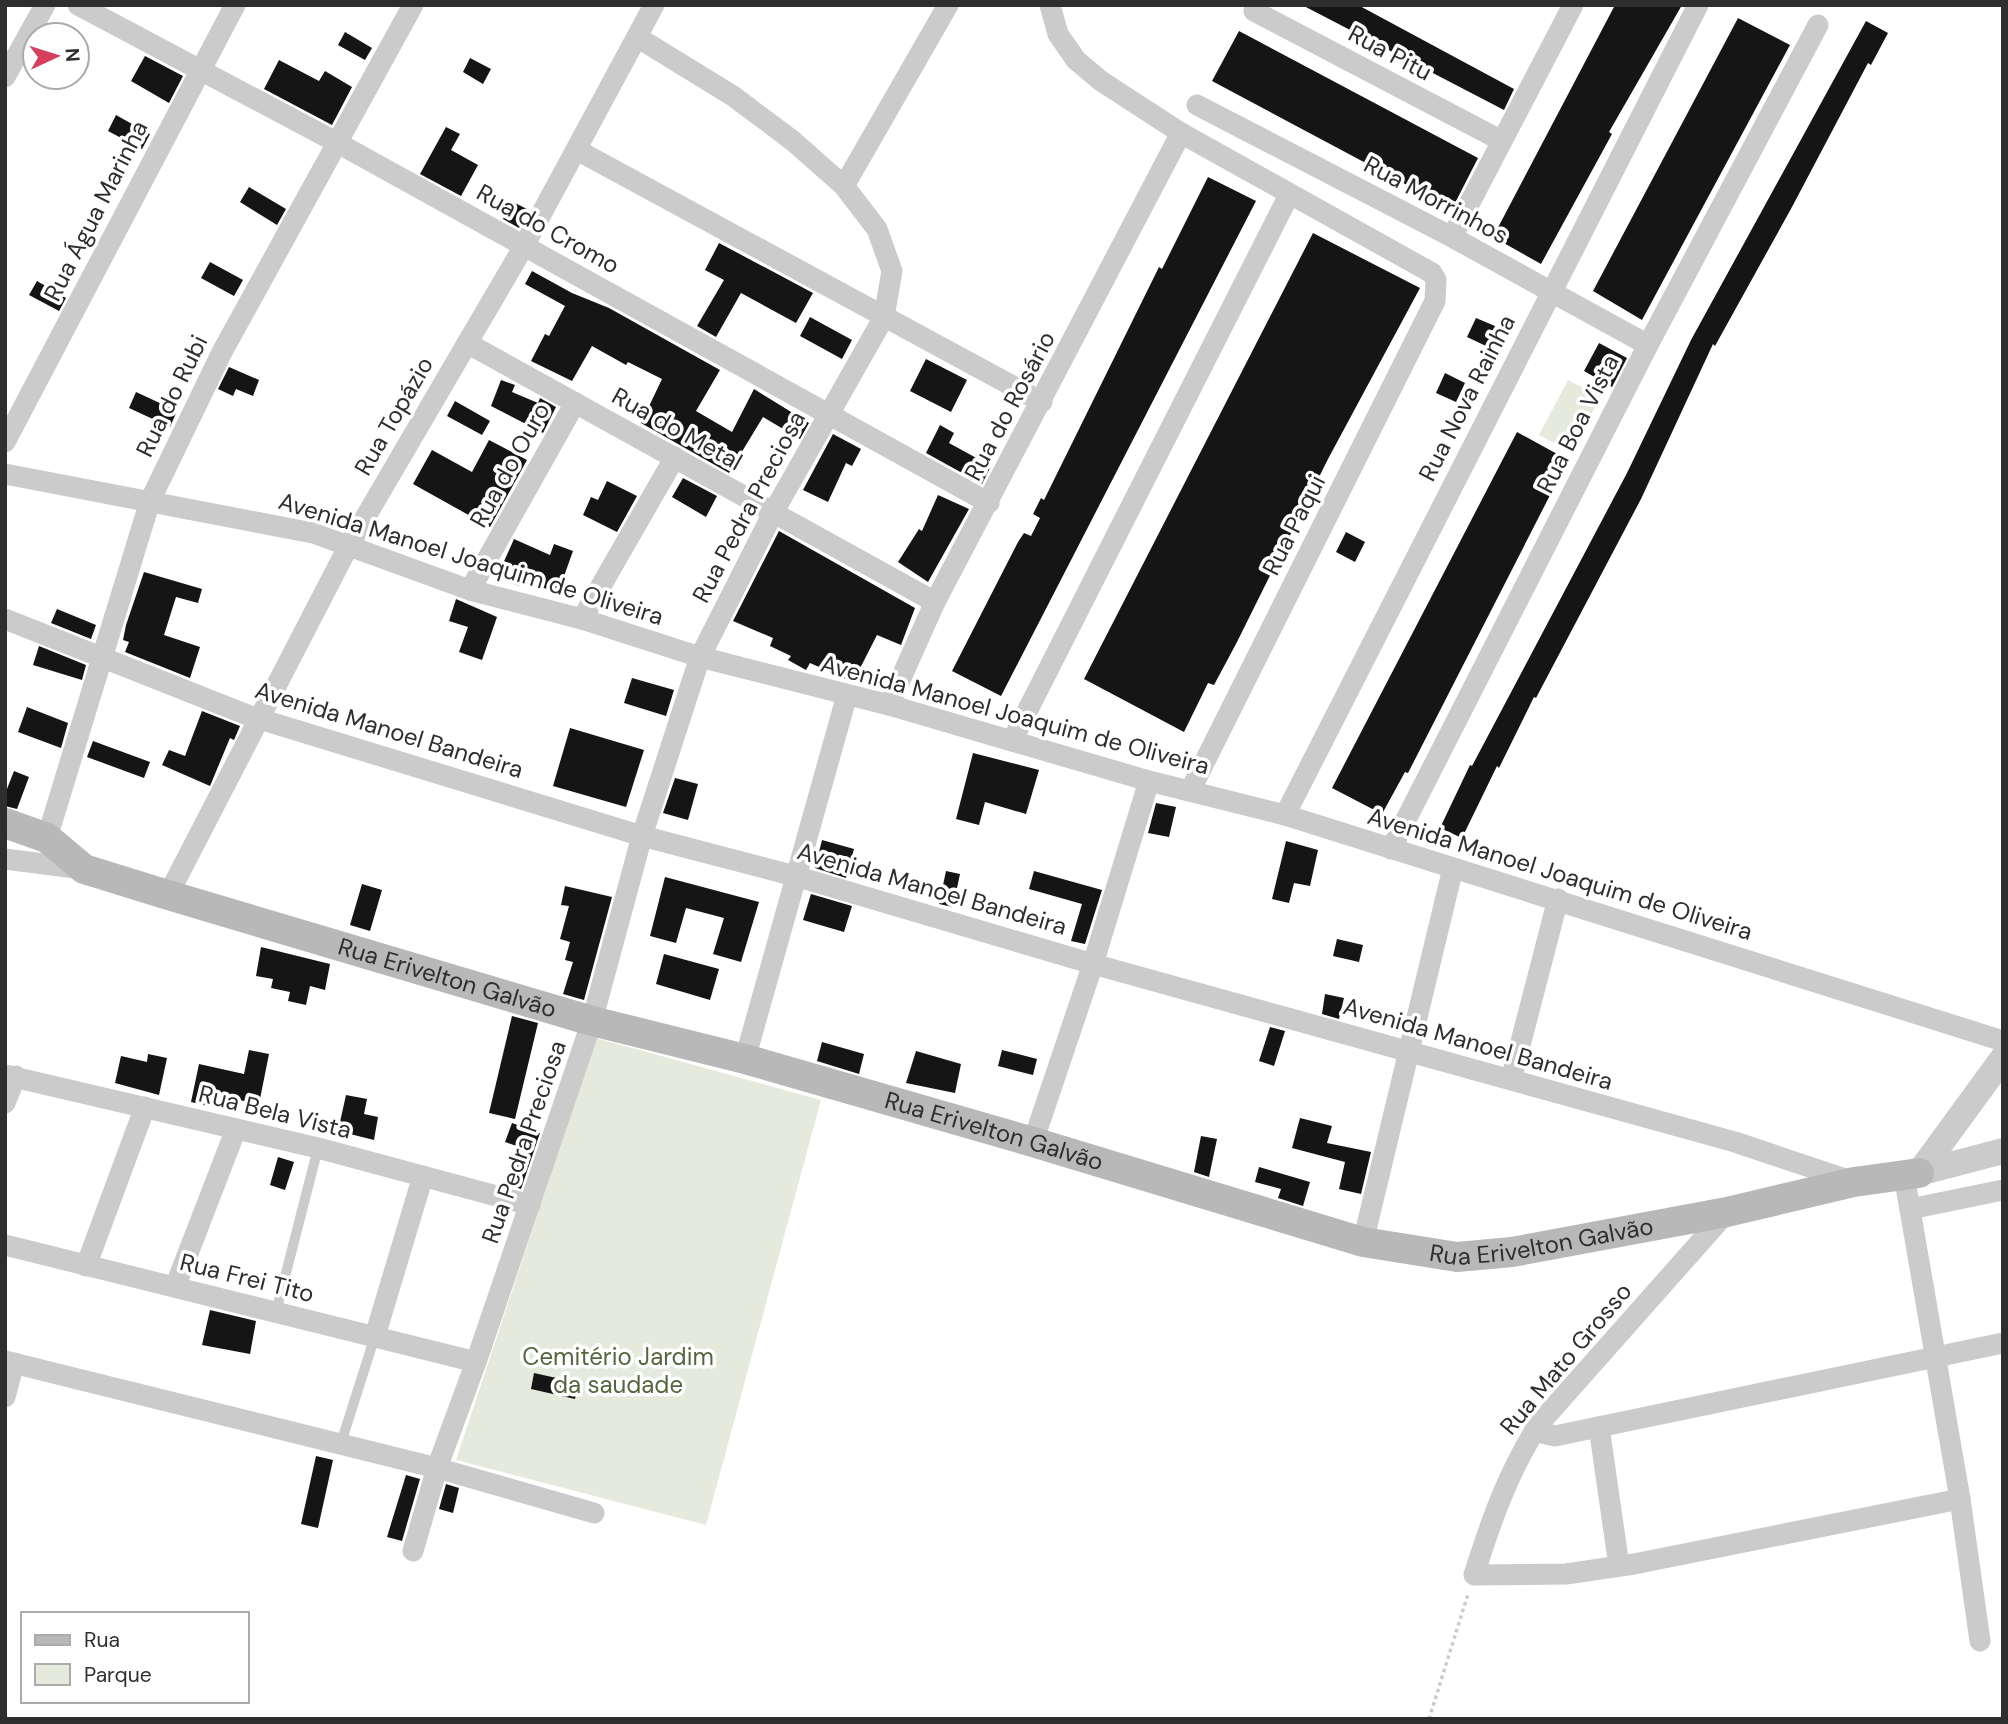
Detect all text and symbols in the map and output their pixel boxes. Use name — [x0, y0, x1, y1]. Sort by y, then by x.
street label: Rua Pitu — [1343, 18, 1437, 87]
north arrow — [21, 21, 91, 91]
text: N — [60, 47, 85, 63]
street label: Rua Água Marinha — [37, 115, 154, 306]
street label: Rua Morrinhos — [1359, 148, 1514, 251]
street label: Rua do Cromo — [471, 177, 625, 281]
street label: Rua Nova Rainha — [1411, 309, 1522, 486]
street label: Rua do Rosário — [957, 326, 1062, 486]
street label: Rua do Rubi — [129, 330, 214, 462]
street label: Rua Boa Vista — [1529, 349, 1626, 498]
street label: Rua Topázio — [347, 351, 440, 481]
street label: Rua do Metal — [607, 380, 748, 477]
street label: Rua do Ouro — [463, 397, 557, 533]
street label: Rua Pedra Preciosa — [685, 406, 812, 608]
street label: Rua Paqui — [1255, 469, 1332, 580]
street label: Avenida Manoel Joaquim de Oliveira — [275, 485, 667, 632]
street label: Avenida Manoel Joaquim de Oliveira — [818, 648, 1213, 781]
street label: Avenida Manoel Bandeira — [251, 674, 527, 785]
street label: Avenida Manoel Joaquim de Oliveira — [1364, 800, 1756, 947]
street label: Avenida Manoel Bandeira — [794, 835, 1070, 942]
street label: Rua Erivelton Galvão — [334, 930, 560, 1025]
street label: Avenida Manoel Bandeira — [1340, 990, 1616, 1097]
street label: Rua Pedra Preciosa — [474, 1036, 573, 1247]
street label: Rua Bela Vista — [196, 1078, 355, 1145]
street label: Rua Erivelton Galvão — [881, 1084, 1107, 1177]
street label: Rua Erivelton Galvão — [1427, 1210, 1656, 1272]
street label: Rua Frei Tito — [177, 1246, 317, 1309]
street label: Rua Mato Grosso — [1493, 1276, 1638, 1441]
park label: Cemitério Jardim da saudade — [522, 1341, 714, 1400]
legend — [21, 1612, 248, 1703]
text: Rua — [84, 1626, 120, 1654]
text: Parque — [84, 1661, 152, 1689]

